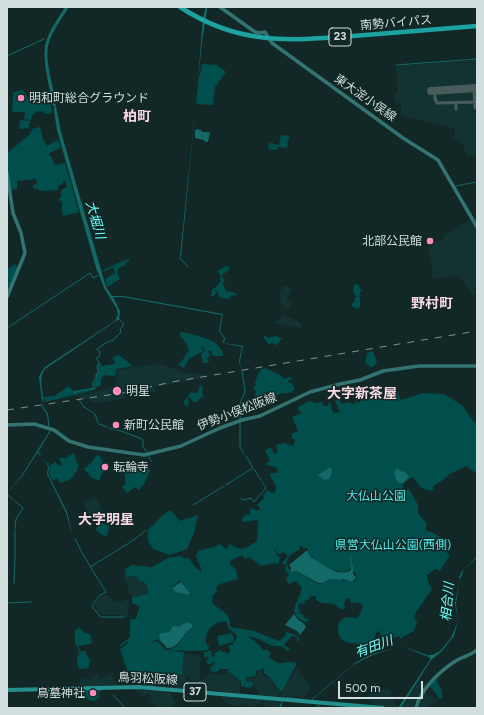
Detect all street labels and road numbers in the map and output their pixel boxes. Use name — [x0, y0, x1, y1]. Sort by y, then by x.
street label: 南勢バイパス — [360, 13, 432, 33]
road number: 23 — [329, 28, 351, 46]
street label: 東大淀小俣線 — [331, 71, 399, 125]
street label: 伊勢小俣松阪線 — [195, 390, 279, 434]
street label: 鳥羽松阪線 — [118, 670, 178, 688]
road number: 37 — [184, 683, 206, 701]

